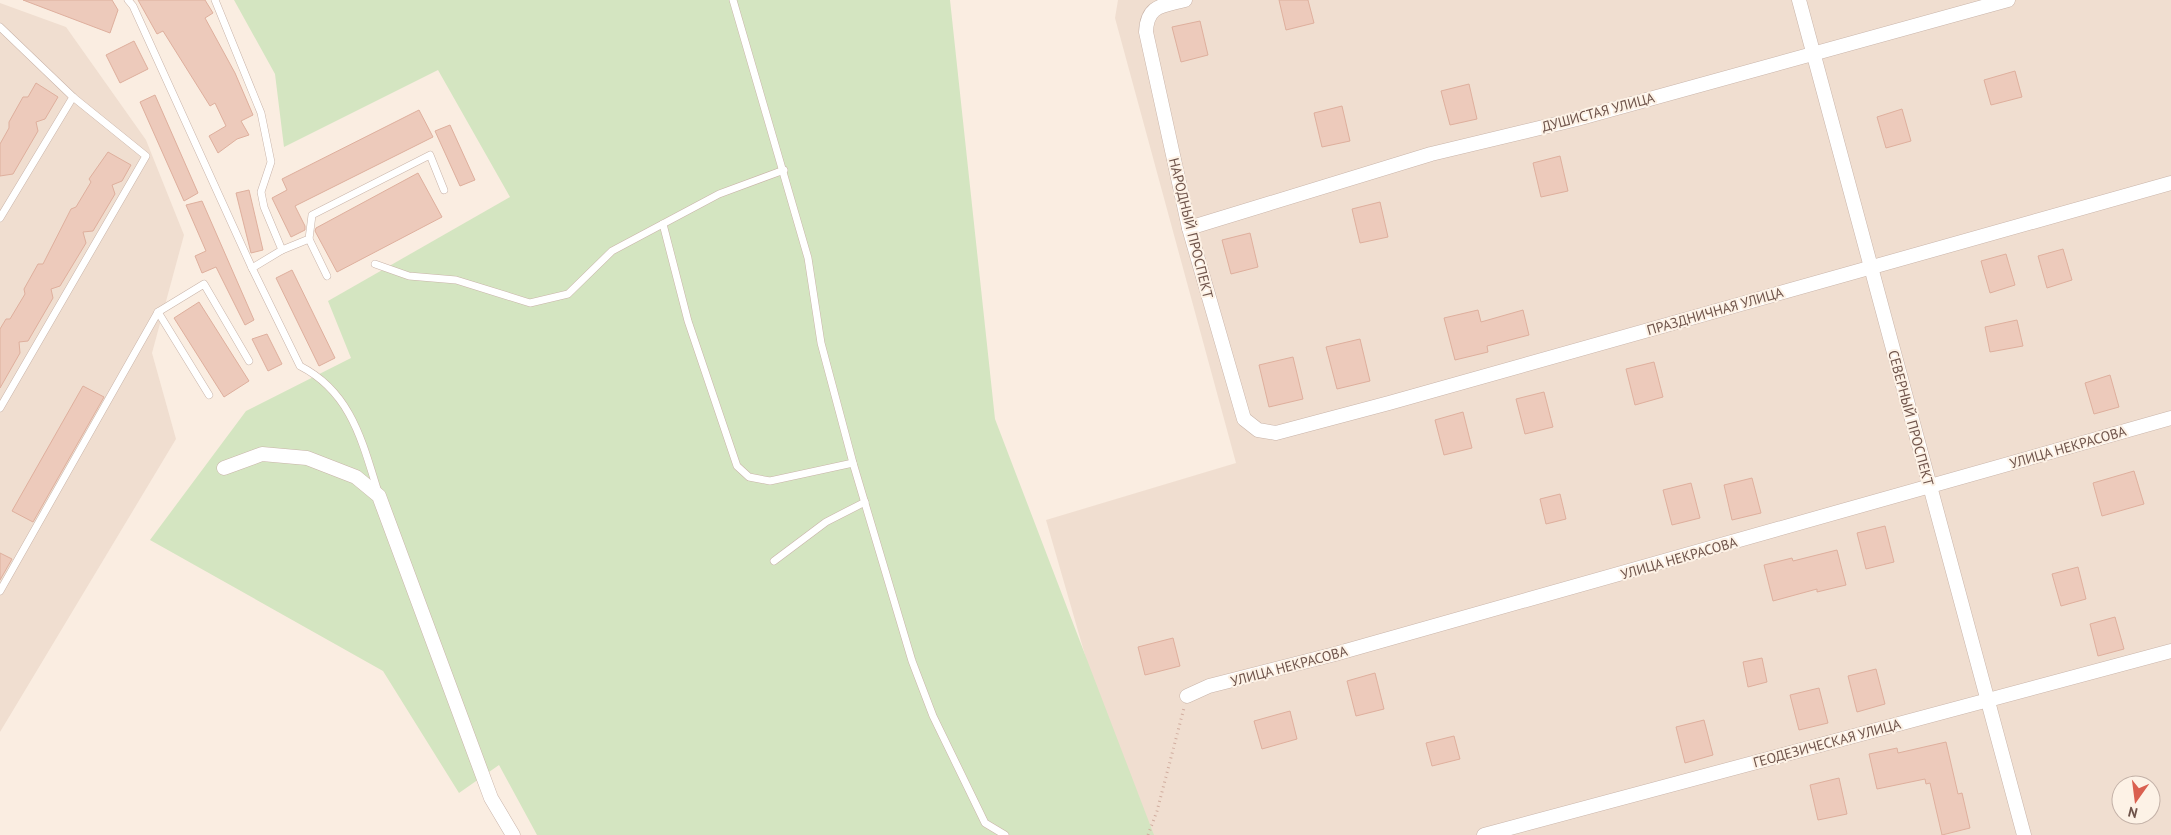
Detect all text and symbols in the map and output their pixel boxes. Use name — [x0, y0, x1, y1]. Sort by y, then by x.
street label: ДУШИСТАЯ УЛИЦА — [1540, 88, 1657, 136]
street label: НАРОДНЫЙ ПРОСПЕКТ — [1165, 156, 1217, 300]
street label: ПРАЗДНИЧНАЯ УЛИЦА — [1645, 283, 1786, 339]
street label: СЕВЕРНЫЙ ПРОСПЕКТ — [1884, 348, 1938, 488]
street label: УЛИЦА НЕКРАСОВА — [2008, 422, 2129, 472]
street label: УЛИЦА НЕКРАСОВА — [1619, 533, 1740, 583]
street label: УЛИЦА НЕКРАСОВА — [1229, 642, 1350, 690]
street label: ГЕОДЕЗИЧЕСКАЯ УЛИЦА — [1751, 714, 1904, 771]
north arrow — [2111, 775, 2161, 825]
text: N — [2126, 803, 2139, 822]

